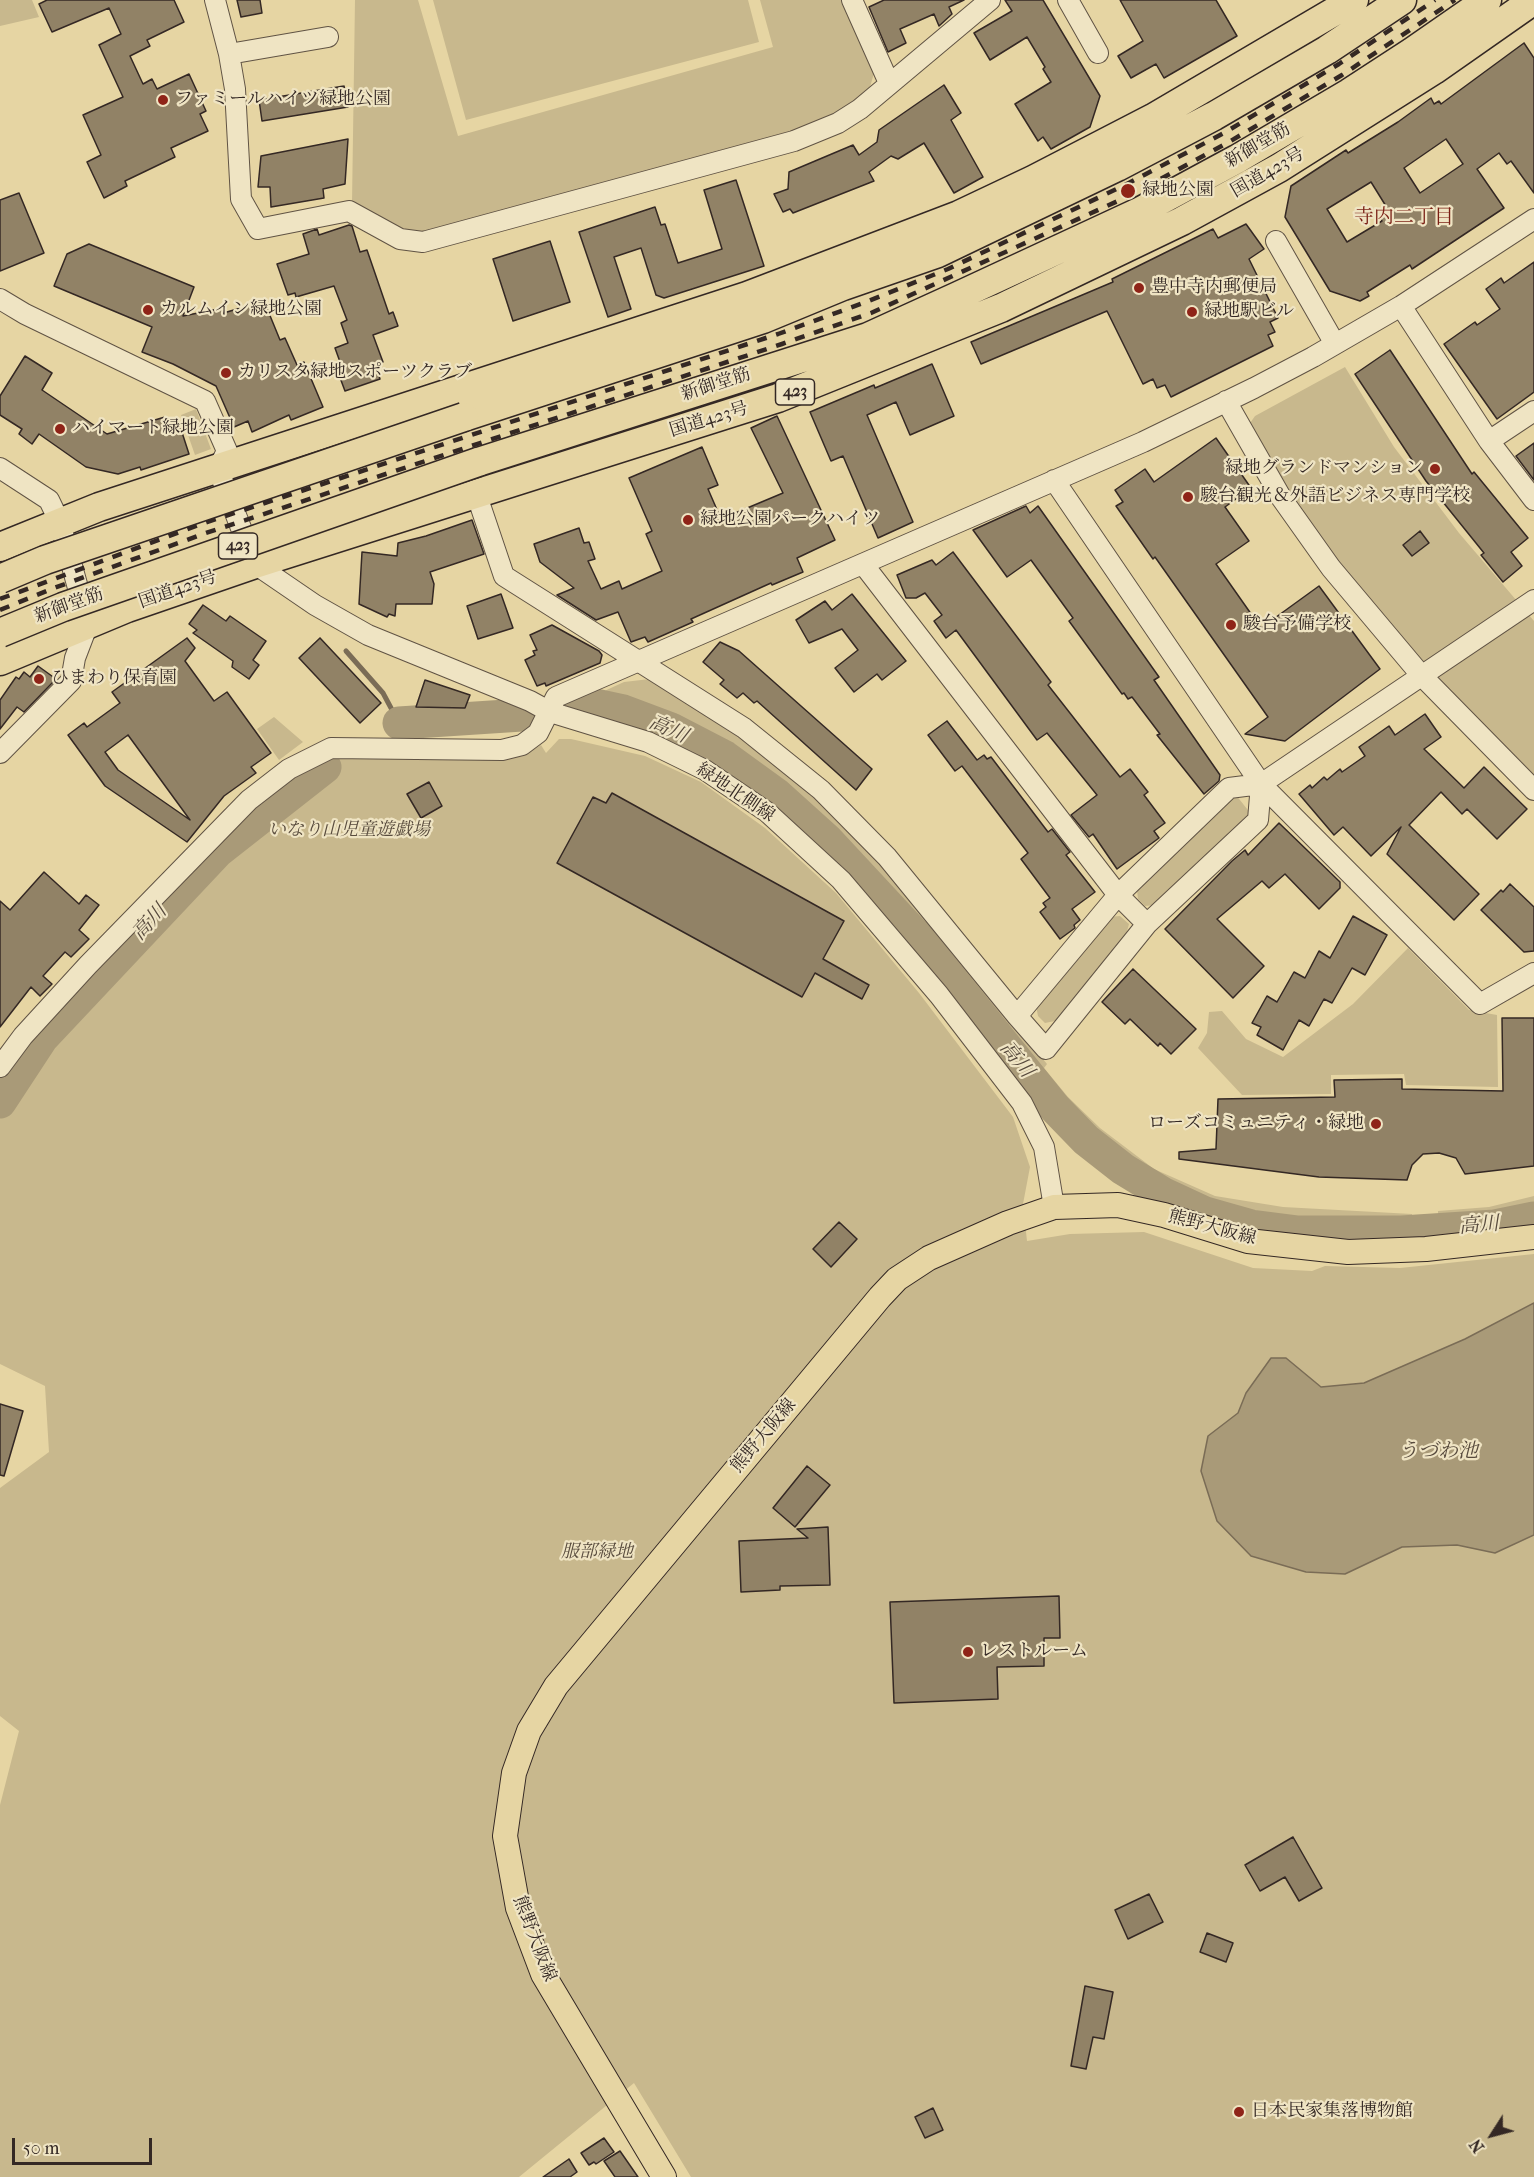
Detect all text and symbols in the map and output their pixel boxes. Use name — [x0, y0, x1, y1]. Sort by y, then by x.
place label: ファミールハイツ緑地公園 — [175, 89, 391, 111]
marker: ファミールハイツ緑地公園 — [156, 93, 170, 107]
street label: 新御堂筋 — [1221, 119, 1295, 173]
street label: 国道423号 — [1227, 143, 1309, 203]
place label: 緑地公園 — [1142, 180, 1214, 202]
marker: 緑地公園 — [1119, 182, 1137, 200]
district label: 寺内二丁目 — [1354, 206, 1454, 230]
place label: 豊中寺内郵便局 — [1151, 277, 1277, 299]
marker: 豊中寺内郵便局 — [1132, 281, 1146, 295]
place label: カルムイン緑地公園 — [160, 299, 322, 321]
place label: 緑地駅ビル — [1204, 301, 1294, 323]
marker: カルムイン緑地公園 — [141, 303, 155, 317]
marker: 緑地駅ビル — [1185, 305, 1199, 319]
place label: カリスタ緑地スポーツクラブ — [238, 362, 472, 384]
street label: 新御堂筋 — [678, 364, 754, 406]
marker: カリスタ緑地スポーツクラブ — [219, 366, 233, 380]
road number: 423 — [776, 379, 814, 405]
street label: 国道423号 — [667, 398, 751, 442]
place label: ハイマート緑地公園 — [72, 418, 234, 440]
marker: ハイマート緑地公園 — [53, 422, 67, 436]
place label: 緑地グランドマンション — [1225, 458, 1423, 480]
marker: 緑地グランドマンション — [1428, 462, 1442, 476]
place label: 駿台観光＆外語ビジネス専門学校 — [1200, 486, 1470, 508]
marker: 駿台観光＆外語ビジネス専門学校 — [1181, 490, 1195, 504]
place label: 緑地公園パークハイツ — [700, 509, 880, 531]
marker: 緑地公園パークハイツ — [681, 513, 695, 527]
road number: 423 — [218, 533, 258, 559]
street label: 国道423号 — [136, 567, 220, 613]
street label: 新御堂筋 — [31, 584, 107, 628]
place label: 駿台予備学校 — [1243, 614, 1351, 636]
marker: 駿台予備学校 — [1224, 618, 1238, 632]
place label: ひまわり保育園 — [51, 668, 177, 690]
marker: ひまわり保育園 — [32, 672, 46, 686]
water label: 高川 — [645, 711, 691, 749]
street label: 緑地北側線 — [692, 759, 778, 827]
park label: いなり山児童遊戯場 — [268, 820, 430, 842]
water label: 高川 — [128, 900, 172, 946]
water label: 高川 — [994, 1037, 1038, 1083]
place label: ローズコミュニティ・緑地 — [1148, 1113, 1364, 1135]
marker: ローズコミュニティ・緑地 — [1369, 1117, 1383, 1131]
street label: 熊野大阪線 — [1166, 1206, 1258, 1250]
water label: 高川 — [1458, 1212, 1500, 1240]
street label: 熊野大阪線 — [727, 1395, 801, 1477]
water label: うづわ池 — [1398, 1440, 1478, 1464]
park label: 服部緑地 — [561, 1542, 633, 1564]
place label: レストルーム — [980, 1641, 1088, 1663]
marker: レストルーム — [961, 1645, 975, 1659]
street label: 熊野大阪線 — [508, 1893, 560, 1985]
place label: 日本民家集落博物館 — [1251, 2101, 1413, 2123]
marker: 日本民家集落博物館 — [1232, 2105, 1246, 2119]
north arrow — [1462, 2105, 1522, 2165]
scale bar — [15, 2126, 154, 2164]
text: N — [1466, 2135, 1488, 2156]
text: 50 m — [23, 2138, 59, 2159]

